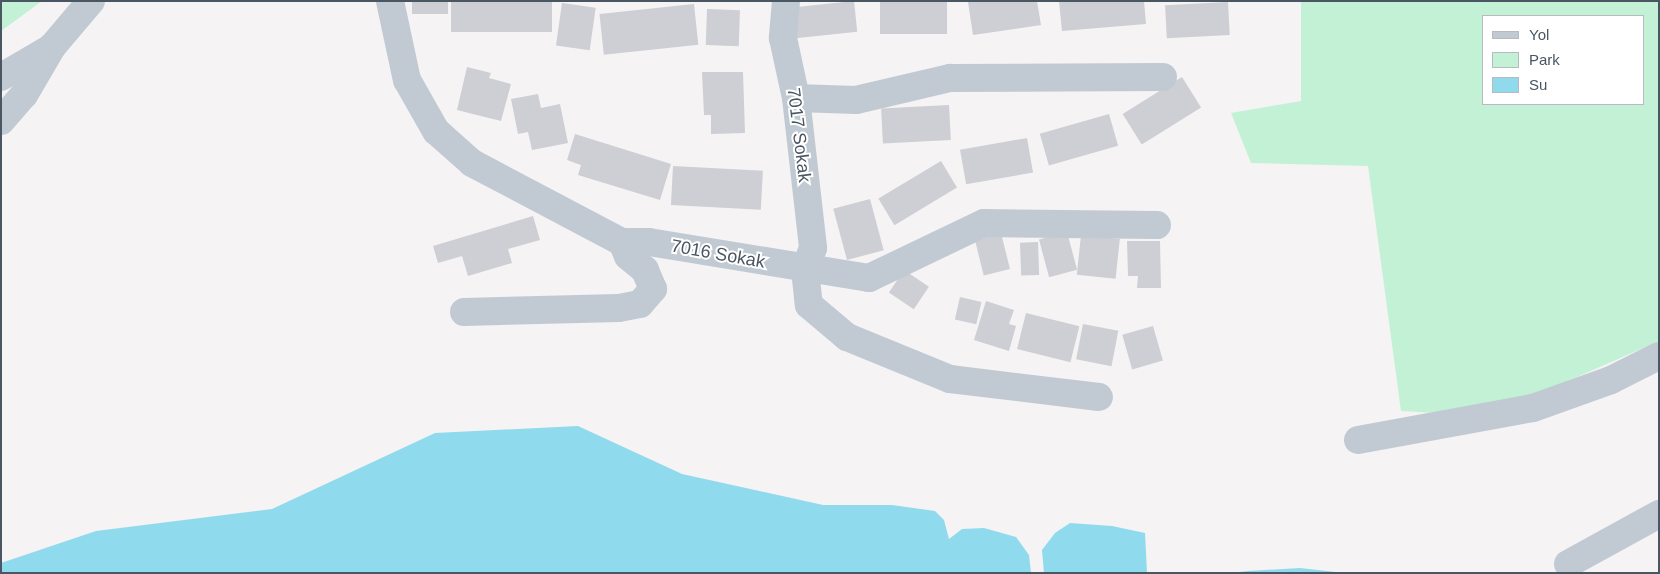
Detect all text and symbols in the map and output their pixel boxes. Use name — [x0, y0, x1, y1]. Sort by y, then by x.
legend — [1482, 15, 1645, 105]
text: Yol — [1529, 26, 1549, 43]
text: Park — [1529, 51, 1560, 68]
text: Su — [1529, 76, 1547, 93]
street label: 7017 Sokak — [782, 87, 816, 183]
street label: 7016 Sokak — [669, 235, 767, 273]

